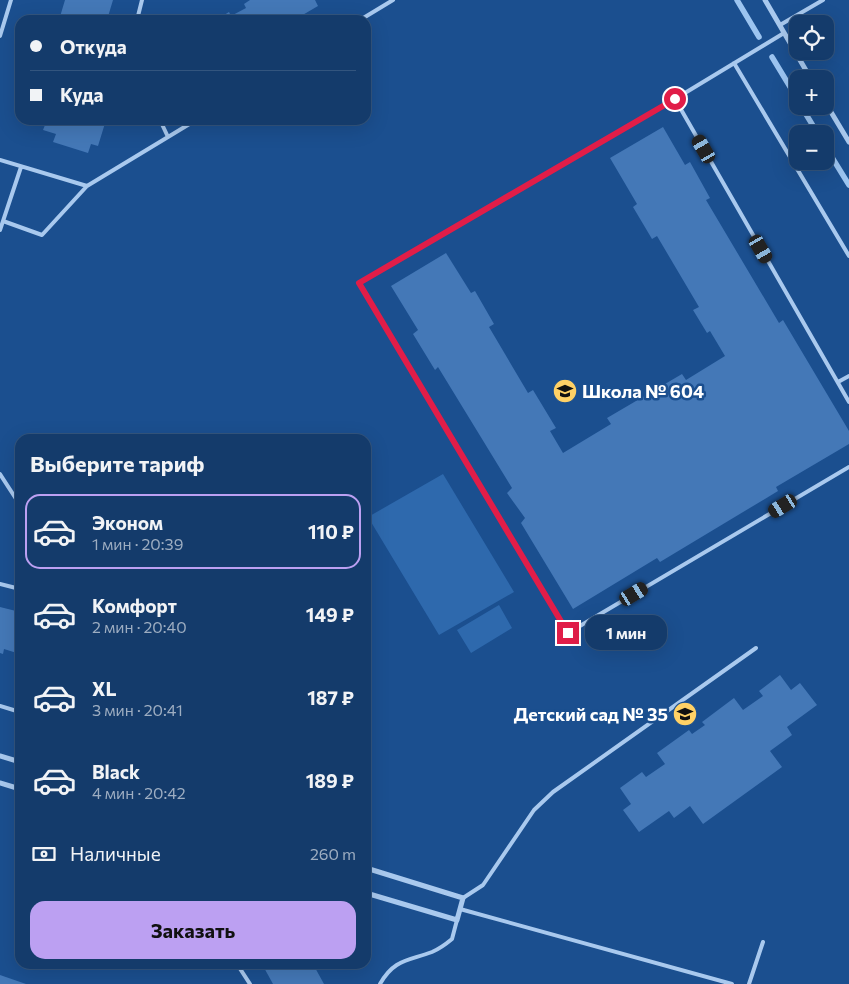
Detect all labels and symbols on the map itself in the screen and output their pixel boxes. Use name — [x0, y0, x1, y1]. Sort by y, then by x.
route start — [664, 88, 686, 110]
car — [690, 132, 717, 166]
car — [747, 232, 774, 266]
school or university icon: Школа № 604 — [552, 378, 578, 404]
place label: Школа № 604 — [582, 380, 704, 402]
car — [766, 492, 799, 520]
car — [617, 580, 650, 608]
callout: 1 мин — [586, 616, 668, 650]
route end — [557, 622, 579, 644]
school or university icon: Детский сад № 35 — [672, 701, 698, 727]
place label: Детский сад № 35 — [514, 703, 668, 725]

